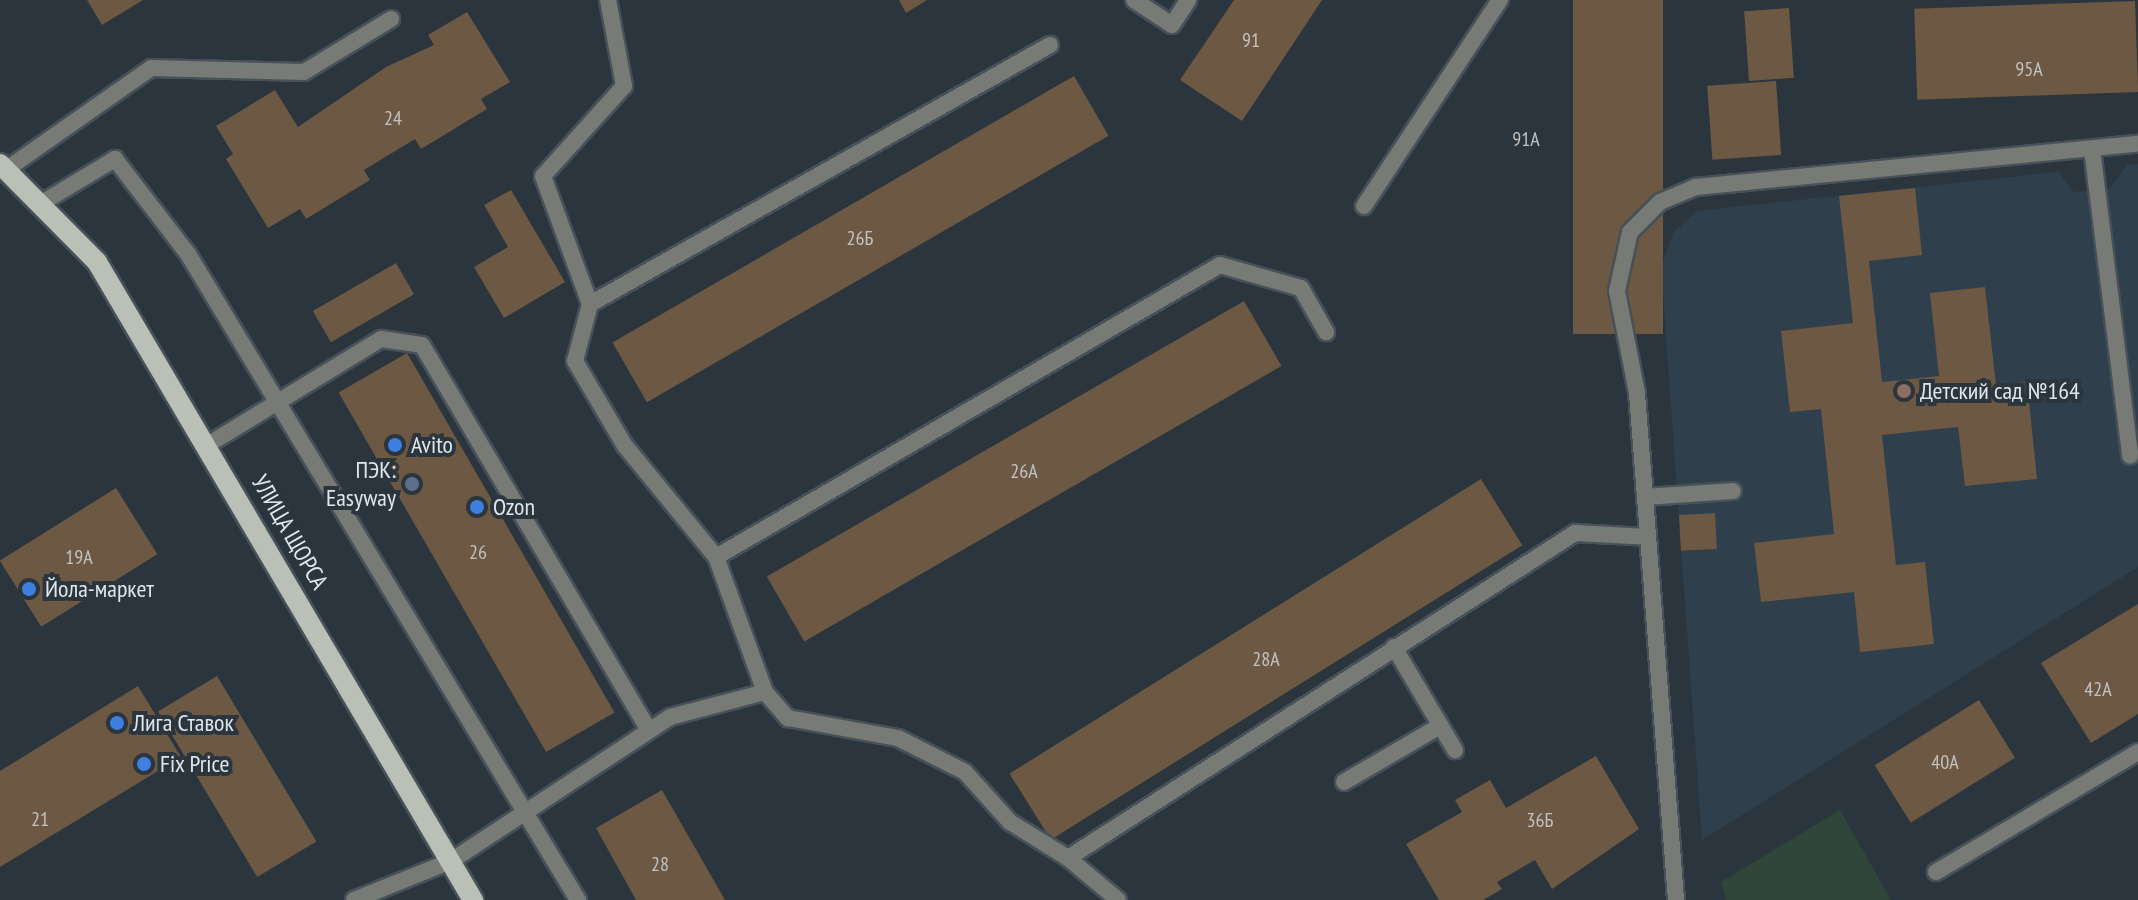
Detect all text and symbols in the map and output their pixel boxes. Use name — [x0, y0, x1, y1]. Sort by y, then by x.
house number: 91 — [1242, 28, 1260, 52]
house number: 95А — [2015, 57, 2043, 81]
house number: 24 — [384, 106, 402, 130]
house number: 91А — [1512, 127, 1540, 151]
house number: 26Б — [847, 226, 873, 250]
place label: Детский сад №164 — [1920, 377, 2080, 405]
marker: Детский сад №164 — [1895, 382, 1913, 400]
place label: Avito — [411, 431, 453, 459]
marker: Avito — [386, 436, 404, 454]
place label: ПЭК: Easyway — [326, 456, 396, 512]
house number: 26А — [1010, 459, 1038, 483]
street label: УЛИЦА ЩОРСА — [246, 469, 334, 595]
marker: ПЭК: Easyway — [403, 475, 421, 493]
place label: Ozon — [493, 493, 535, 521]
marker: Ozon — [468, 498, 486, 516]
house number: 26 — [469, 540, 487, 564]
house number: 19А — [65, 545, 93, 569]
place label: Йола-маркет — [45, 575, 154, 603]
marker: Йола-маркет — [20, 580, 38, 598]
house number: 28А — [1252, 647, 1280, 671]
house number: 42А — [2084, 677, 2112, 701]
place label: Лига Ставок — [133, 709, 234, 737]
marker: Лига Ставок — [108, 714, 126, 732]
place label: Fix Price — [160, 750, 230, 778]
house number: 40А — [1931, 750, 1959, 774]
marker: Fix Price — [135, 755, 153, 773]
house number: 21 — [31, 807, 49, 831]
house number: 36Б — [1527, 808, 1553, 832]
house number: 28 — [651, 852, 669, 876]

